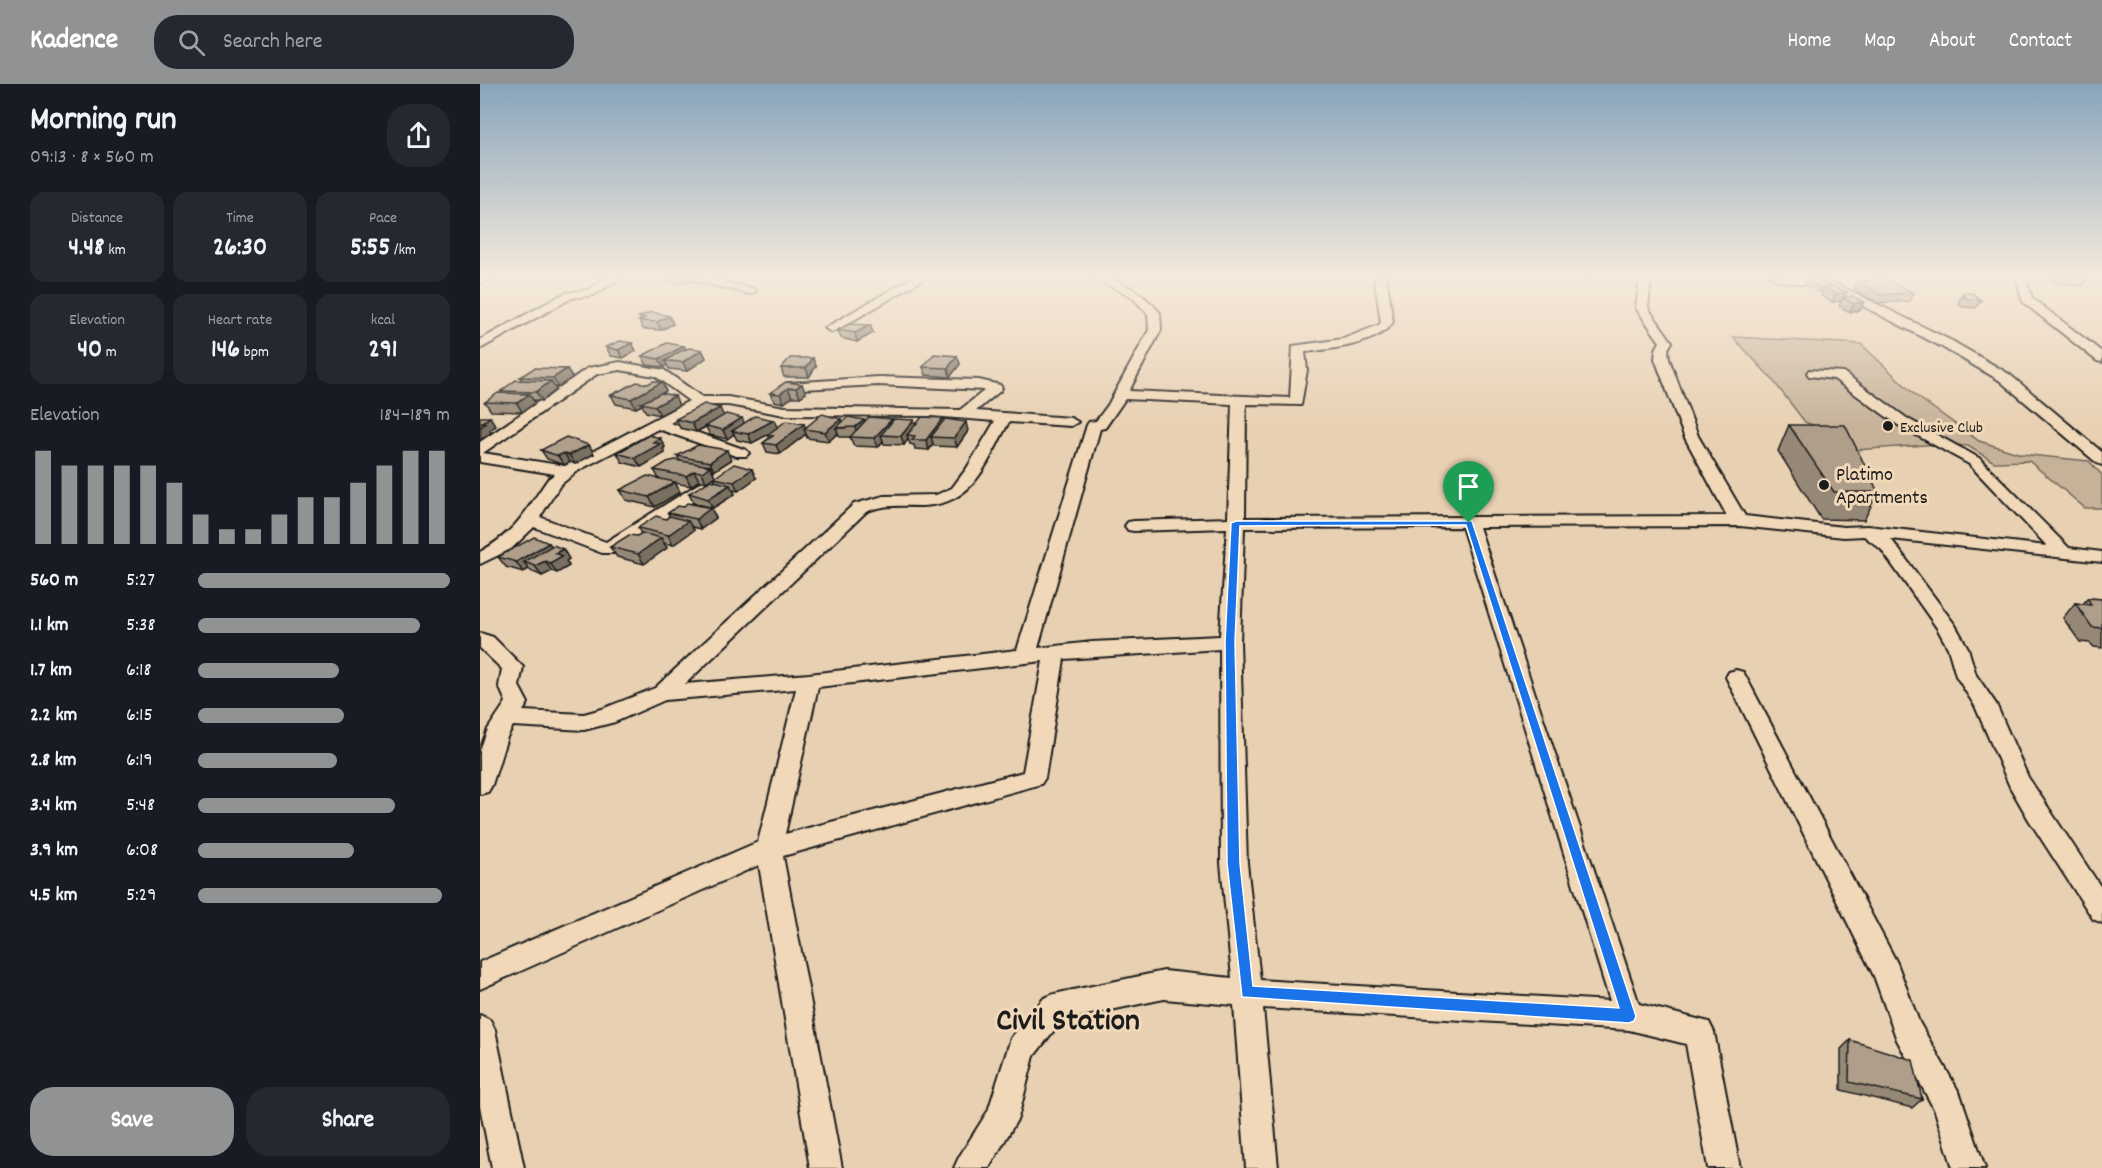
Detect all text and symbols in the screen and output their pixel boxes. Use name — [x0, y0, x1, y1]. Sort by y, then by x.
search box — [154, 15, 574, 69]
text: Kadence — [30, 22, 118, 62]
icon: search — [175, 26, 208, 59]
text: Search here — [223, 27, 322, 58]
text: Home — [1787, 27, 1831, 57]
text: Map — [1864, 27, 1896, 57]
text: About — [1929, 27, 1976, 57]
text: Contact — [2009, 27, 2072, 57]
text: Morning run — [30, 98, 177, 145]
button: share — [387, 104, 450, 167]
text: 09:13 · 8 × 560 m — [30, 144, 154, 172]
text: Distance — [71, 207, 123, 230]
text: Time — [226, 207, 254, 230]
text: Pace — [369, 207, 397, 230]
text: 4.48 — [68, 230, 105, 267]
text: 26:30 — [213, 230, 267, 267]
text: 5:55 — [350, 230, 390, 267]
text: km — [105, 239, 126, 262]
text: /km — [390, 239, 416, 262]
text: Elevation — [69, 309, 125, 332]
text: Heart rate — [208, 309, 272, 332]
text: kcal — [371, 309, 395, 332]
text: 40 — [77, 332, 102, 369]
text: 146 — [211, 332, 240, 369]
text: 291 — [369, 332, 397, 369]
text: m — [102, 341, 117, 364]
text: bpm — [240, 341, 269, 364]
text: Elevation — [30, 402, 100, 430]
text: 184–189 m — [380, 402, 450, 430]
place label: Exclusive Club — [1900, 417, 1983, 440]
marker: Exclusive Club — [1881, 419, 1895, 433]
pin — [1443, 461, 1494, 523]
place label: Platimo Apartments — [1836, 462, 1928, 513]
icon: arrive — [1452, 470, 1485, 503]
marker: Platimo Apartments — [1817, 478, 1831, 492]
text: 560 m — [30, 567, 78, 595]
text: 5:27 — [126, 567, 155, 595]
text: 1.1 km — [30, 612, 69, 640]
text: 5:38 — [126, 612, 155, 640]
text: 1.7 km — [30, 657, 72, 685]
text: 6:18 — [126, 657, 152, 685]
text: 2.2 km — [30, 702, 77, 730]
text: 6:15 — [126, 702, 153, 730]
text: 2.8 km — [30, 747, 77, 775]
text: 6:19 — [126, 747, 153, 775]
text: 3.4 km — [30, 792, 77, 820]
text: 5:48 — [126, 792, 155, 820]
text: 3.9 km — [30, 837, 78, 865]
text: 6:08 — [126, 837, 158, 865]
text: 4.5 km — [30, 882, 77, 910]
text: 5:29 — [126, 882, 156, 910]
district label: Civil Station — [996, 1000, 1140, 1046]
button: Save — [30, 1087, 234, 1156]
button: Share — [246, 1087, 450, 1156]

